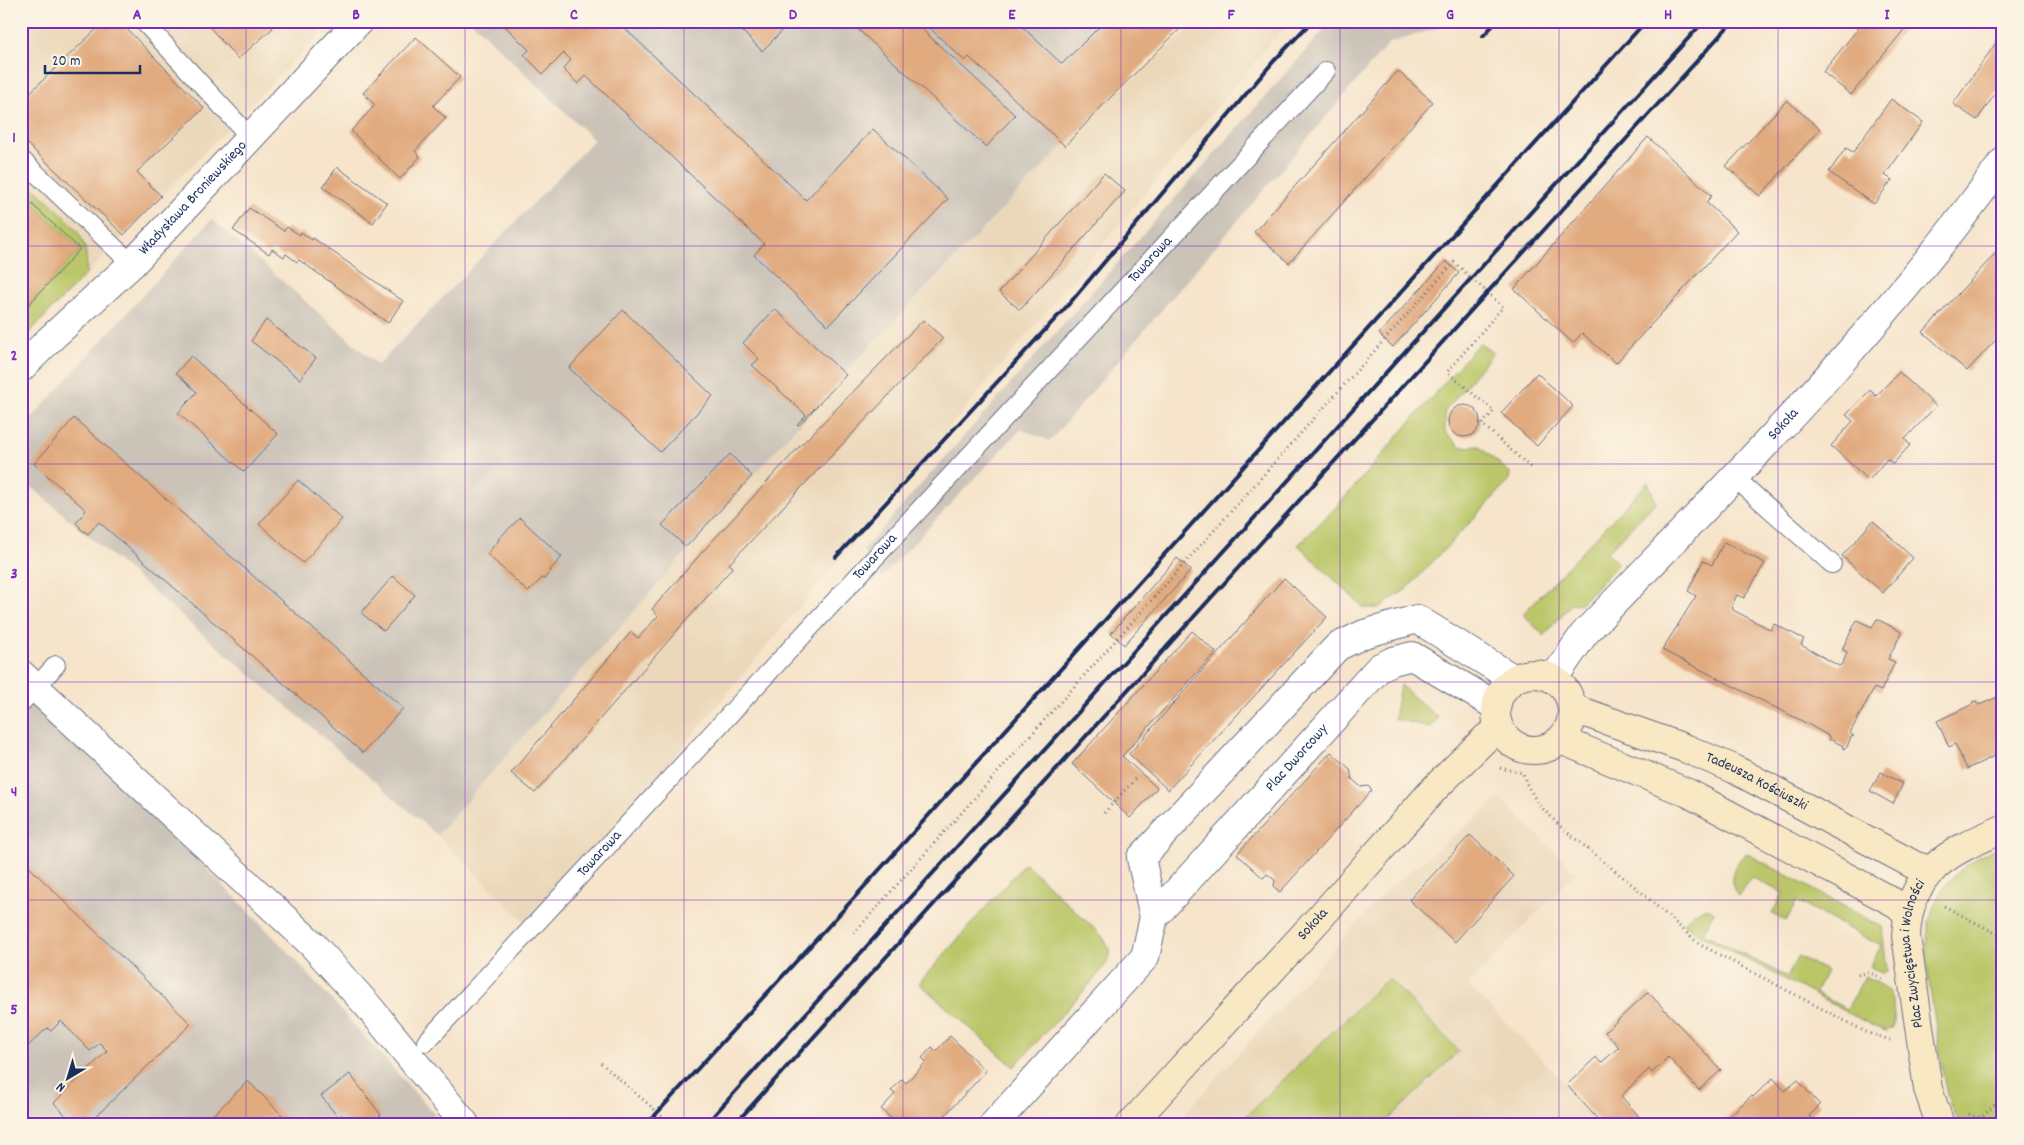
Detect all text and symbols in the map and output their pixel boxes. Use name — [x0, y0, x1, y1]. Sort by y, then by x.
text: A — [133, 4, 142, 27]
text: B — [352, 4, 360, 27]
text: C — [570, 4, 578, 27]
text: D — [789, 4, 798, 27]
text: E — [1008, 4, 1016, 27]
text: F — [1227, 4, 1235, 27]
text: G — [1446, 4, 1454, 27]
text: H — [1664, 4, 1672, 27]
text: I — [1885, 4, 1891, 27]
scale bar — [45, 42, 140, 74]
text: 20 m — [52, 51, 80, 73]
text: 1 — [12, 127, 16, 150]
street label: Władysława Broniewskiego — [134, 136, 253, 261]
street label: Towarowa — [1123, 231, 1179, 289]
text: 2 — [11, 345, 18, 368]
street label: Sokoła — [1763, 403, 1805, 446]
street label: Towarowa — [848, 528, 903, 586]
text: 3 — [10, 563, 18, 586]
street label: Plac Dworcowy — [1261, 719, 1335, 797]
street label: Tadeusza Kościuszki — [1702, 747, 1812, 817]
text: 4 — [11, 781, 17, 804]
street label: Towarowa — [573, 825, 628, 883]
street label: Plac Zwycięstwa i Wolności — [1895, 875, 1932, 1030]
street label: Sokoła — [1293, 903, 1334, 946]
text: 5 — [10, 999, 18, 1022]
north arrow — [42, 1052, 92, 1102]
text: N — [52, 1077, 70, 1097]

